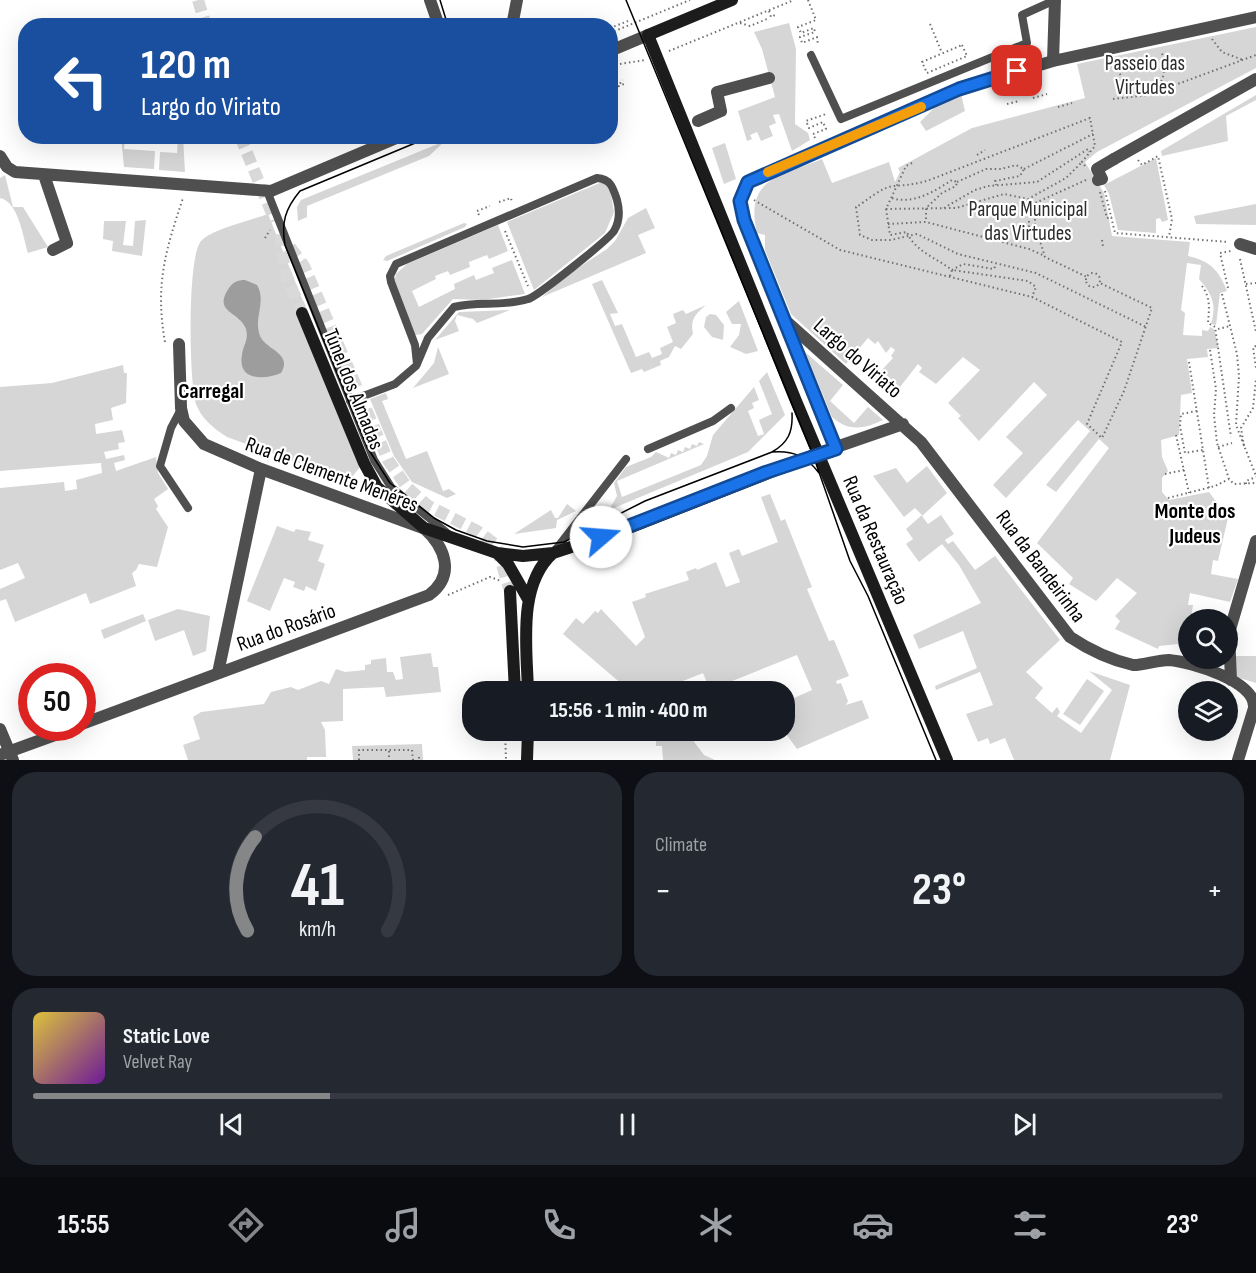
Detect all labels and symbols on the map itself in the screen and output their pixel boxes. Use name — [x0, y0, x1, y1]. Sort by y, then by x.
pin — [991, 45, 1042, 96]
park label: Passeio das Virtudes — [1105, 51, 1185, 100]
park label: Parque Municipal das Virtudes — [969, 197, 1087, 246]
street label: Largo do Viriato — [808, 313, 907, 404]
street label: Túnel dos Almadas — [318, 325, 389, 453]
district label: Carregal — [178, 378, 244, 405]
street label: Rua de Clemente Menéres — [242, 432, 422, 517]
street label: Rua da Restauração — [837, 472, 914, 608]
district label: Monte dos Judeus — [1154, 498, 1236, 550]
position arrow — [569, 505, 633, 569]
street label: Rua da Bandeirinha — [990, 505, 1091, 627]
street label: Rua do Rosário — [233, 598, 339, 657]
speed limit sign: 50 — [18, 663, 96, 741]

